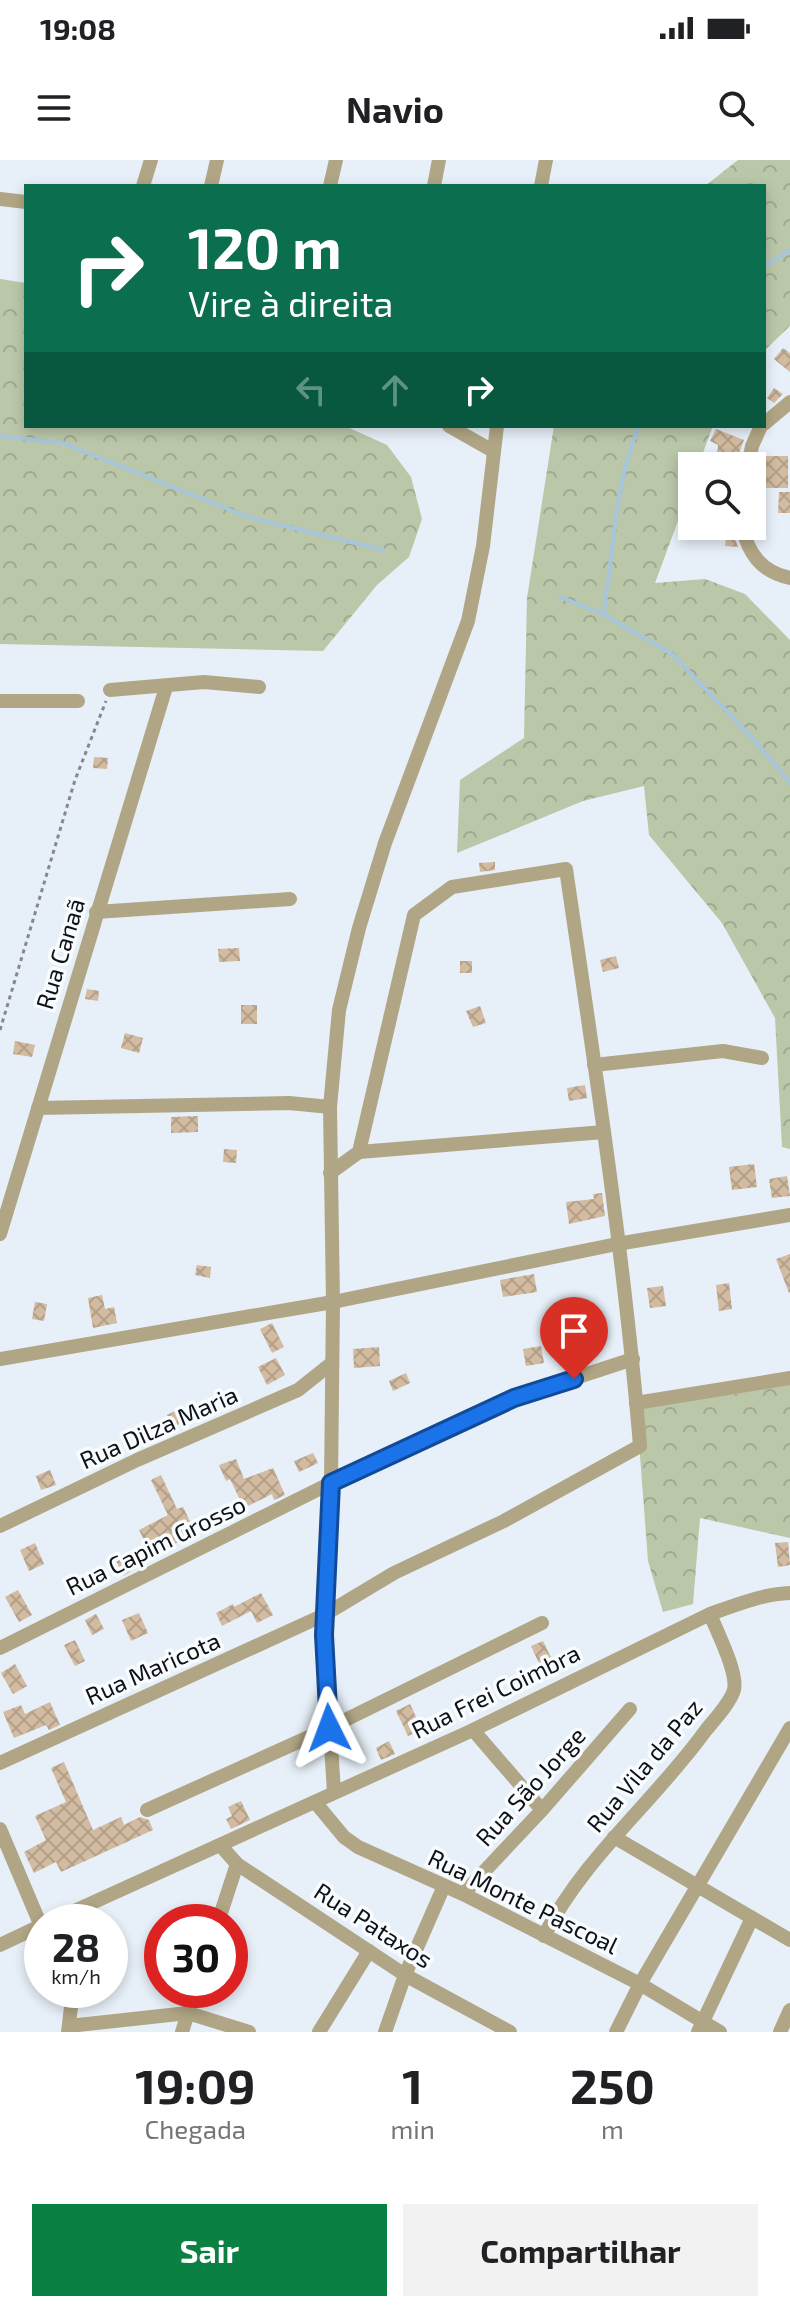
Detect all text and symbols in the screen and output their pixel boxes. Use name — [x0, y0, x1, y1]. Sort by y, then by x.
text: 19:08 — [40, 10, 116, 46]
icon: menu — [32, 86, 76, 130]
icon: search — [714, 86, 758, 130]
text: Navio — [346, 87, 444, 130]
text: 120 m — [188, 213, 342, 280]
icon: right — [56, 216, 160, 320]
text: Vire à direita — [188, 281, 393, 324]
icon: left — [289, 368, 333, 412]
icon: ahead — [373, 368, 417, 412]
icon: right — [457, 368, 501, 412]
map controls — [678, 452, 766, 540]
button: search — [678, 452, 766, 540]
street label: Rua Canaã — [29, 895, 90, 1012]
pin — [540, 1297, 608, 1379]
icon: arrive — [552, 1309, 596, 1353]
street label: Rua Dilza Maria — [75, 1379, 242, 1474]
street label: Rua Capim Grosso — [61, 1489, 250, 1601]
street label: Rua Maricota — [81, 1625, 224, 1710]
street label: Rua Frei Coimbra — [406, 1637, 584, 1744]
position arrow — [287, 1686, 371, 1770]
street label: Rua Vila da Paz — [580, 1693, 708, 1837]
street label: Rua São Jorge — [469, 1721, 591, 1851]
street label: Rua Monte Pascoal — [424, 1842, 623, 1959]
street label: Rua Pataxos — [309, 1876, 438, 1974]
speed limit sign: 30 — [144, 1904, 248, 2008]
text: 28 — [52, 1922, 100, 1970]
text: km/h — [51, 1964, 101, 1988]
text: 19:09 — [135, 2056, 255, 2114]
text: 1 — [402, 2056, 423, 2114]
text: 250 — [570, 2056, 655, 2114]
text: Chegada — [144, 2113, 246, 2144]
text: min — [390, 2113, 435, 2144]
text: m — [601, 2113, 624, 2144]
button: Sair — [32, 2204, 387, 2296]
button: Compartilhar — [403, 2204, 758, 2296]

